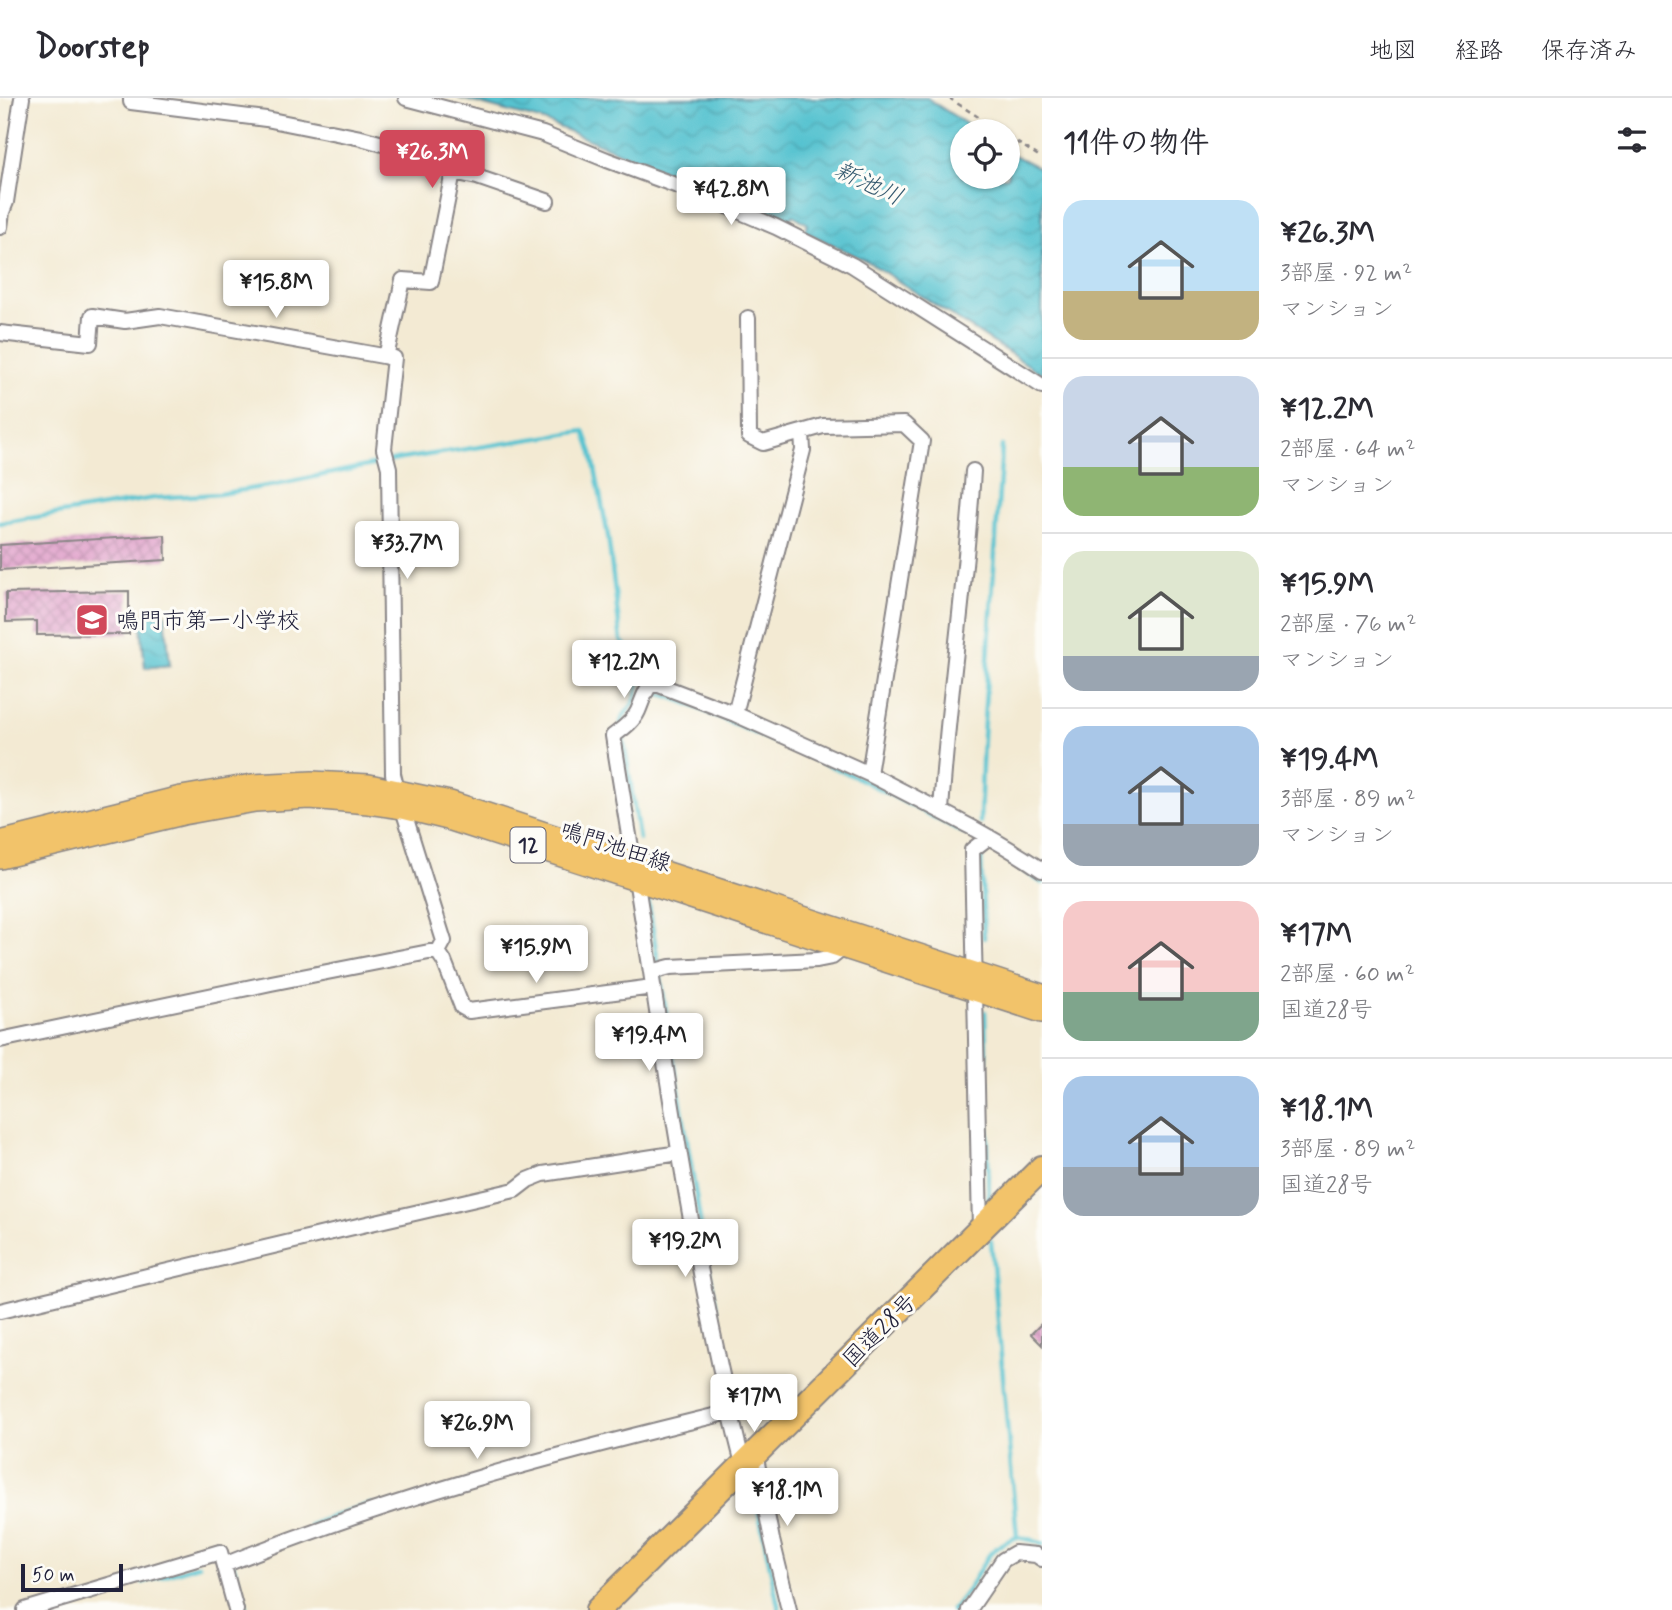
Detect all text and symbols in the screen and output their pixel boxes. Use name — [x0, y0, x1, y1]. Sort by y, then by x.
text: Doorstep — [35, 26, 150, 70]
text: 地図 — [1369, 36, 1417, 67]
text: 経路 — [1455, 36, 1503, 67]
text: 保存済み — [1541, 36, 1637, 67]
map controls — [950, 119, 1020, 189]
button: locate — [950, 119, 1020, 189]
icon: filters — [1613, 121, 1651, 159]
text: 11件の物件 — [1063, 124, 1209, 163]
pin: ¥26.3M — [375, 130, 489, 190]
text: ¥26.3M — [396, 138, 468, 168]
water label: 新池川 — [829, 155, 908, 214]
pin: ¥42.8M — [674, 167, 788, 227]
text: ¥42.8M — [693, 175, 769, 205]
text: ¥26.3M — [1280, 214, 1375, 253]
icon: home — [1119, 228, 1203, 312]
text: 3部屋 · 92 m² — [1280, 259, 1412, 289]
pin: ¥15.8M — [219, 260, 333, 320]
text: ¥15.8M — [239, 268, 313, 298]
text: マンション — [1280, 295, 1394, 325]
text: ¥12.2M — [1280, 390, 1374, 429]
icon: home — [1119, 404, 1203, 488]
text: 2部屋 · 64 m² — [1280, 435, 1415, 465]
text: マンション — [1280, 471, 1394, 501]
pin: ¥33.7M — [350, 522, 464, 581]
text: ¥33.7M — [371, 529, 443, 559]
text: ¥15.9M — [1280, 565, 1374, 604]
icon: home — [1119, 579, 1203, 663]
school or university icon: 鳴門市第一小学校 — [73, 601, 111, 639]
place label: 鳴門市第一小学校 — [116, 607, 300, 637]
text: 2部屋 · 76 m² — [1280, 610, 1416, 640]
pin: ¥12.2M — [567, 640, 681, 700]
text: マンション — [1280, 646, 1394, 676]
text: ¥12.2M — [588, 648, 660, 678]
text: ¥19.4M — [1280, 740, 1379, 779]
icon: home — [1119, 754, 1203, 838]
text: 3部屋 · 89 m² — [1280, 785, 1415, 815]
street label: 鳴門池田線 — [556, 816, 675, 880]
text: マンション — [1280, 821, 1394, 851]
road number: 12 — [510, 828, 546, 862]
text: ¥17M — [1280, 915, 1352, 954]
pin: ¥15.9M — [479, 926, 593, 985]
icon: home — [1119, 929, 1203, 1013]
text: ¥15.9M — [500, 933, 572, 963]
text: 2部屋 · 60 m² — [1280, 960, 1415, 990]
text: 国道28号 — [1280, 996, 1373, 1026]
pin: ¥19.4M — [592, 1014, 706, 1073]
text: ¥19.4M — [611, 1021, 687, 1051]
text: ¥18.1M — [1280, 1090, 1373, 1129]
icon: home — [1119, 1104, 1203, 1188]
text: 3部屋 · 89 m² — [1280, 1135, 1415, 1165]
text: 国道28号 — [1280, 1171, 1373, 1201]
pin: ¥19.2M — [628, 1220, 742, 1279]
text: ¥19.2M — [648, 1227, 722, 1257]
street label: 国道28号 — [837, 1288, 924, 1375]
pin: ¥17M — [713, 1374, 795, 1434]
text: ¥17M — [726, 1382, 782, 1412]
pin: ¥26.9M — [420, 1402, 534, 1461]
text: ¥26.9M — [440, 1409, 514, 1439]
pin: ¥18.1M — [730, 1468, 844, 1528]
text: ¥18.1M — [751, 1476, 823, 1506]
scale bar — [21, 1561, 122, 1593]
text: 50 m — [32, 1563, 75, 1588]

